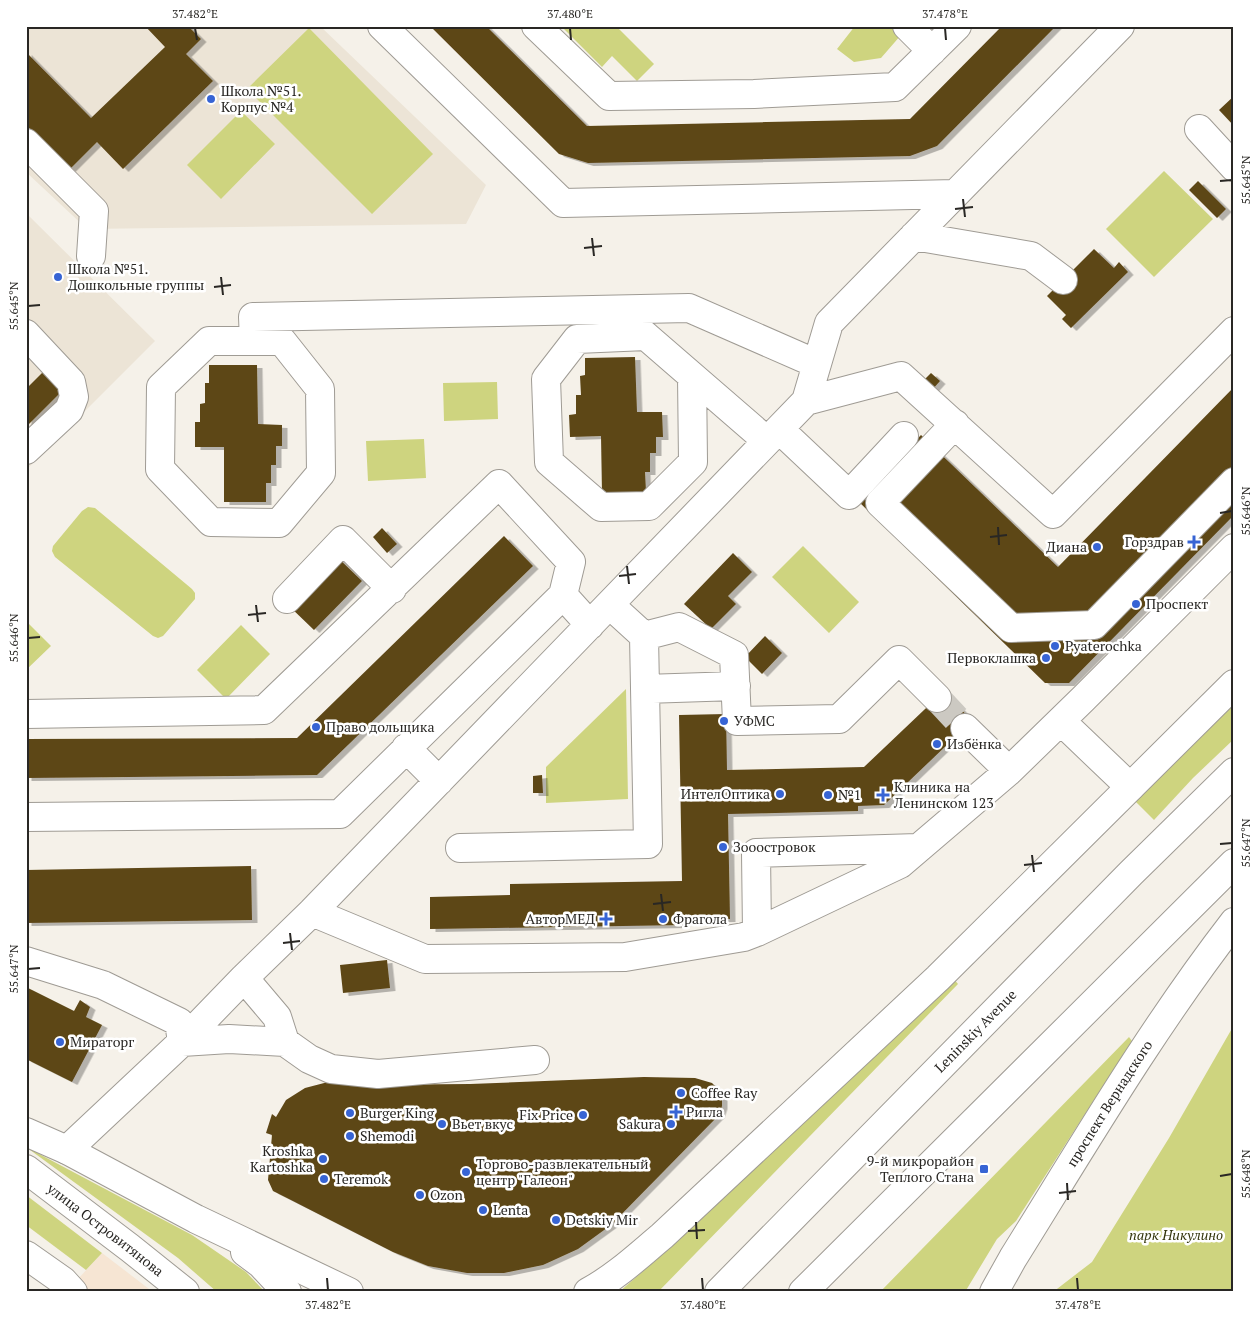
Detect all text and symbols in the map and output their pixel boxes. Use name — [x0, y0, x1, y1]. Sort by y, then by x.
text: 37.482°E — [172, 6, 218, 21]
text: 37.480°E — [547, 6, 593, 21]
text: 37.478°E — [922, 6, 968, 21]
place label: Школа №51. Корпус №4 — [221, 81, 302, 116]
marker: Школа №51. Корпус №4 — [205, 93, 217, 105]
text: 55.645°N — [1238, 155, 1253, 205]
place label: Школа №51. Дошкольные группы — [68, 259, 204, 294]
marker: Школа №51. Дошкольные группы — [52, 271, 64, 283]
text: 55.645°N — [6, 281, 21, 331]
text: 55.646°N — [1238, 486, 1253, 536]
place label: Горздрав — [1125, 532, 1184, 551]
marker: Горздрав — [1188, 536, 1200, 548]
place label: Диана — [1046, 537, 1087, 556]
marker: Диана — [1091, 541, 1103, 553]
place label: Проспект — [1146, 594, 1208, 613]
marker: Проспект — [1130, 598, 1142, 610]
text: 55.646°N — [6, 613, 21, 663]
place label: Pyaterochka — [1065, 636, 1142, 655]
marker: Pyaterochka — [1049, 640, 1061, 652]
place label: Первоклашка — [947, 648, 1036, 667]
marker: Первоклашка — [1040, 652, 1052, 664]
place label: УФМС — [734, 711, 775, 730]
marker: УФМС — [718, 715, 730, 727]
place label: Право дольщика — [326, 717, 435, 736]
marker: Право дольщика — [310, 721, 322, 733]
place label: Избёнка — [947, 734, 1002, 753]
marker: Избёнка — [931, 738, 943, 750]
place label: Клиника на Ленинском 123 — [893, 777, 994, 812]
place label: ИнтелОптика — [681, 784, 770, 803]
place label: №1 — [838, 785, 861, 804]
marker: ИнтелОптика — [774, 788, 786, 800]
marker: Клиника на Ленинском 123 — [876, 788, 890, 802]
marker: №1 — [822, 789, 834, 801]
text: 55.647°N — [1238, 818, 1253, 868]
place label: Зооостровок — [733, 837, 816, 856]
marker: Зооостровок — [717, 841, 729, 853]
place label: АвторМЕД — [526, 909, 595, 928]
place label: Фрагола — [673, 909, 727, 928]
marker: АвторМЕД — [599, 912, 613, 926]
marker: Фрагола — [657, 913, 669, 925]
text: 55.647°N — [6, 944, 21, 994]
street label: Leninskiy Avenue — [930, 985, 1020, 1076]
place label: Мираторг — [70, 1032, 134, 1051]
marker: Мираторг — [54, 1036, 66, 1048]
street label: проспект Вернадского — [1062, 1036, 1156, 1170]
place label: Coffee Ray — [691, 1083, 758, 1102]
marker: Coffee Ray — [675, 1087, 687, 1099]
place label: Ригла — [686, 1102, 723, 1121]
place label: Burger King — [360, 1103, 435, 1122]
place label: Fix Price — [519, 1105, 573, 1124]
marker: Ригла — [670, 1106, 682, 1118]
marker: Burger King — [344, 1107, 356, 1119]
marker: Fix Price — [577, 1109, 589, 1121]
place label: Вьет вкус — [452, 1114, 513, 1133]
place label: Sakura — [619, 1114, 661, 1133]
marker: Вьет вкус — [436, 1118, 448, 1130]
marker: Sakura — [665, 1118, 677, 1130]
place label: Shemodi — [360, 1126, 415, 1145]
marker: Shemodi — [344, 1130, 356, 1142]
place label: Kroshka Kartoshka — [250, 1141, 313, 1176]
text: 55.648°N — [1238, 1149, 1253, 1199]
place label: 9-й микрорайон Теплого Стана — [867, 1151, 974, 1186]
marker: Kroshka Kartoshka — [317, 1153, 329, 1165]
place label: Торгово-развлекательный центр "Галеон" — [476, 1154, 649, 1189]
marker: 9-й микрорайон Теплого Стана — [978, 1163, 990, 1175]
marker: Торгово-развлекательный центр "Галеон" — [460, 1166, 472, 1178]
place label: Teremok — [334, 1169, 389, 1188]
marker: Teremok — [318, 1173, 330, 1185]
street label: улица Островитянова — [43, 1178, 168, 1280]
place label: Ozon — [430, 1185, 464, 1204]
marker: Ozon — [414, 1189, 426, 1201]
place label: Lenta — [493, 1200, 528, 1219]
marker: Lenta — [477, 1204, 489, 1216]
place label: Detskiy Mir — [566, 1210, 638, 1229]
marker: Detskiy Mir — [550, 1214, 562, 1226]
park label: парк Никулино — [1129, 1225, 1223, 1244]
text: 37.482°E — [305, 1297, 351, 1312]
text: 37.480°E — [680, 1297, 726, 1312]
text: 37.478°E — [1055, 1297, 1101, 1312]

